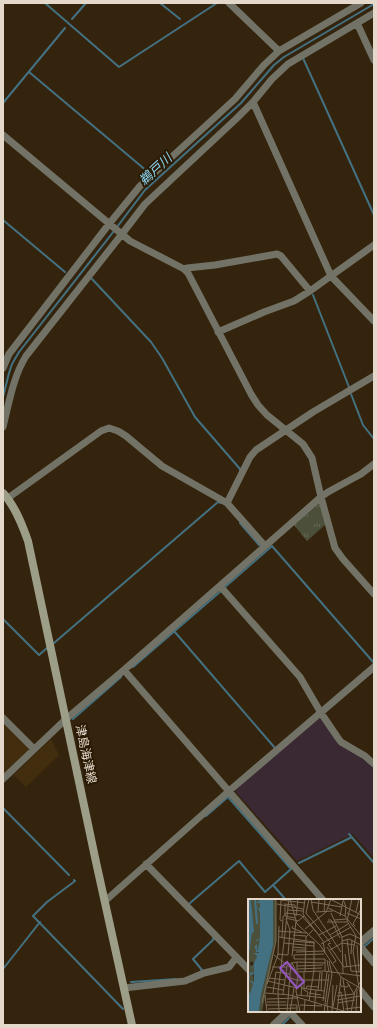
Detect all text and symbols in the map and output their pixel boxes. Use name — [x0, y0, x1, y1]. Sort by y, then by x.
water label: 鵜戸川 — [135, 148, 176, 188]
street label: 津島海津線 — [73, 723, 100, 785]
inset map — [248, 899, 361, 1012]

